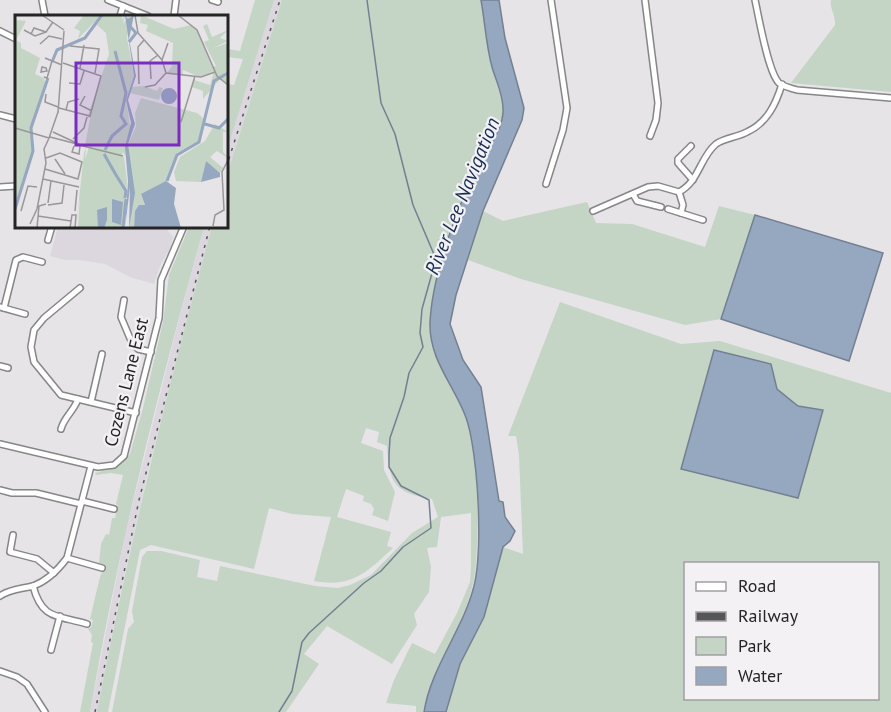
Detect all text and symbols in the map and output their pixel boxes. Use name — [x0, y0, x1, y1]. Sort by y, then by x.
inset map — [15, 15, 228, 228]
water label: River Lee Navigation — [419, 114, 505, 278]
street label: Cozens Lane East — [99, 315, 153, 449]
legend — [684, 562, 879, 700]
text: Road — [738, 574, 776, 597]
text: Railway — [738, 604, 799, 627]
text: Park — [738, 634, 771, 657]
text: Water — [738, 664, 782, 687]

